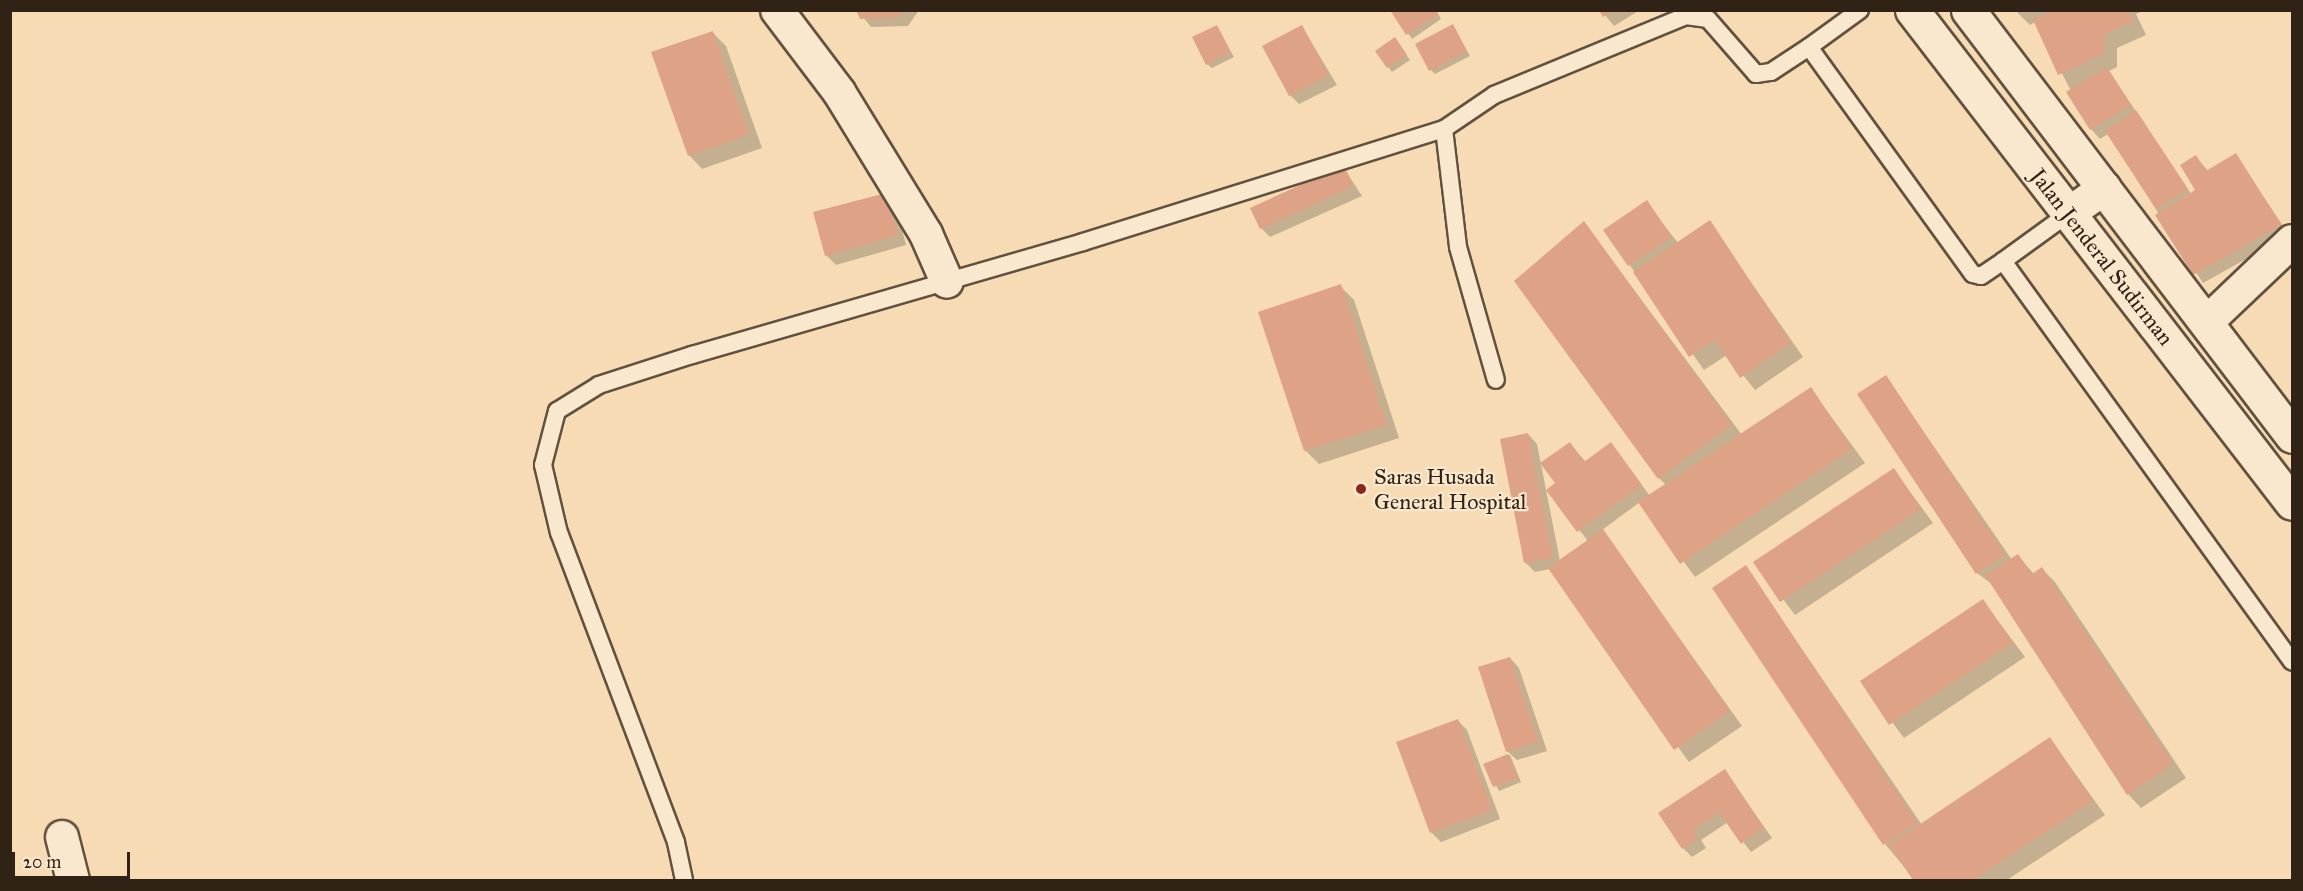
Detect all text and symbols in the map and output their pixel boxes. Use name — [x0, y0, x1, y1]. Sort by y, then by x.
street label: Jalan Jenderal Sudirman — [2025, 163, 2179, 351]
place label: Saras Husada General Hospital — [1374, 463, 1527, 514]
marker: Saras Husada General Hospital — [1352, 480, 1370, 498]
scale bar — [15, 840, 134, 878]
text: 20 m — [23, 851, 61, 873]

